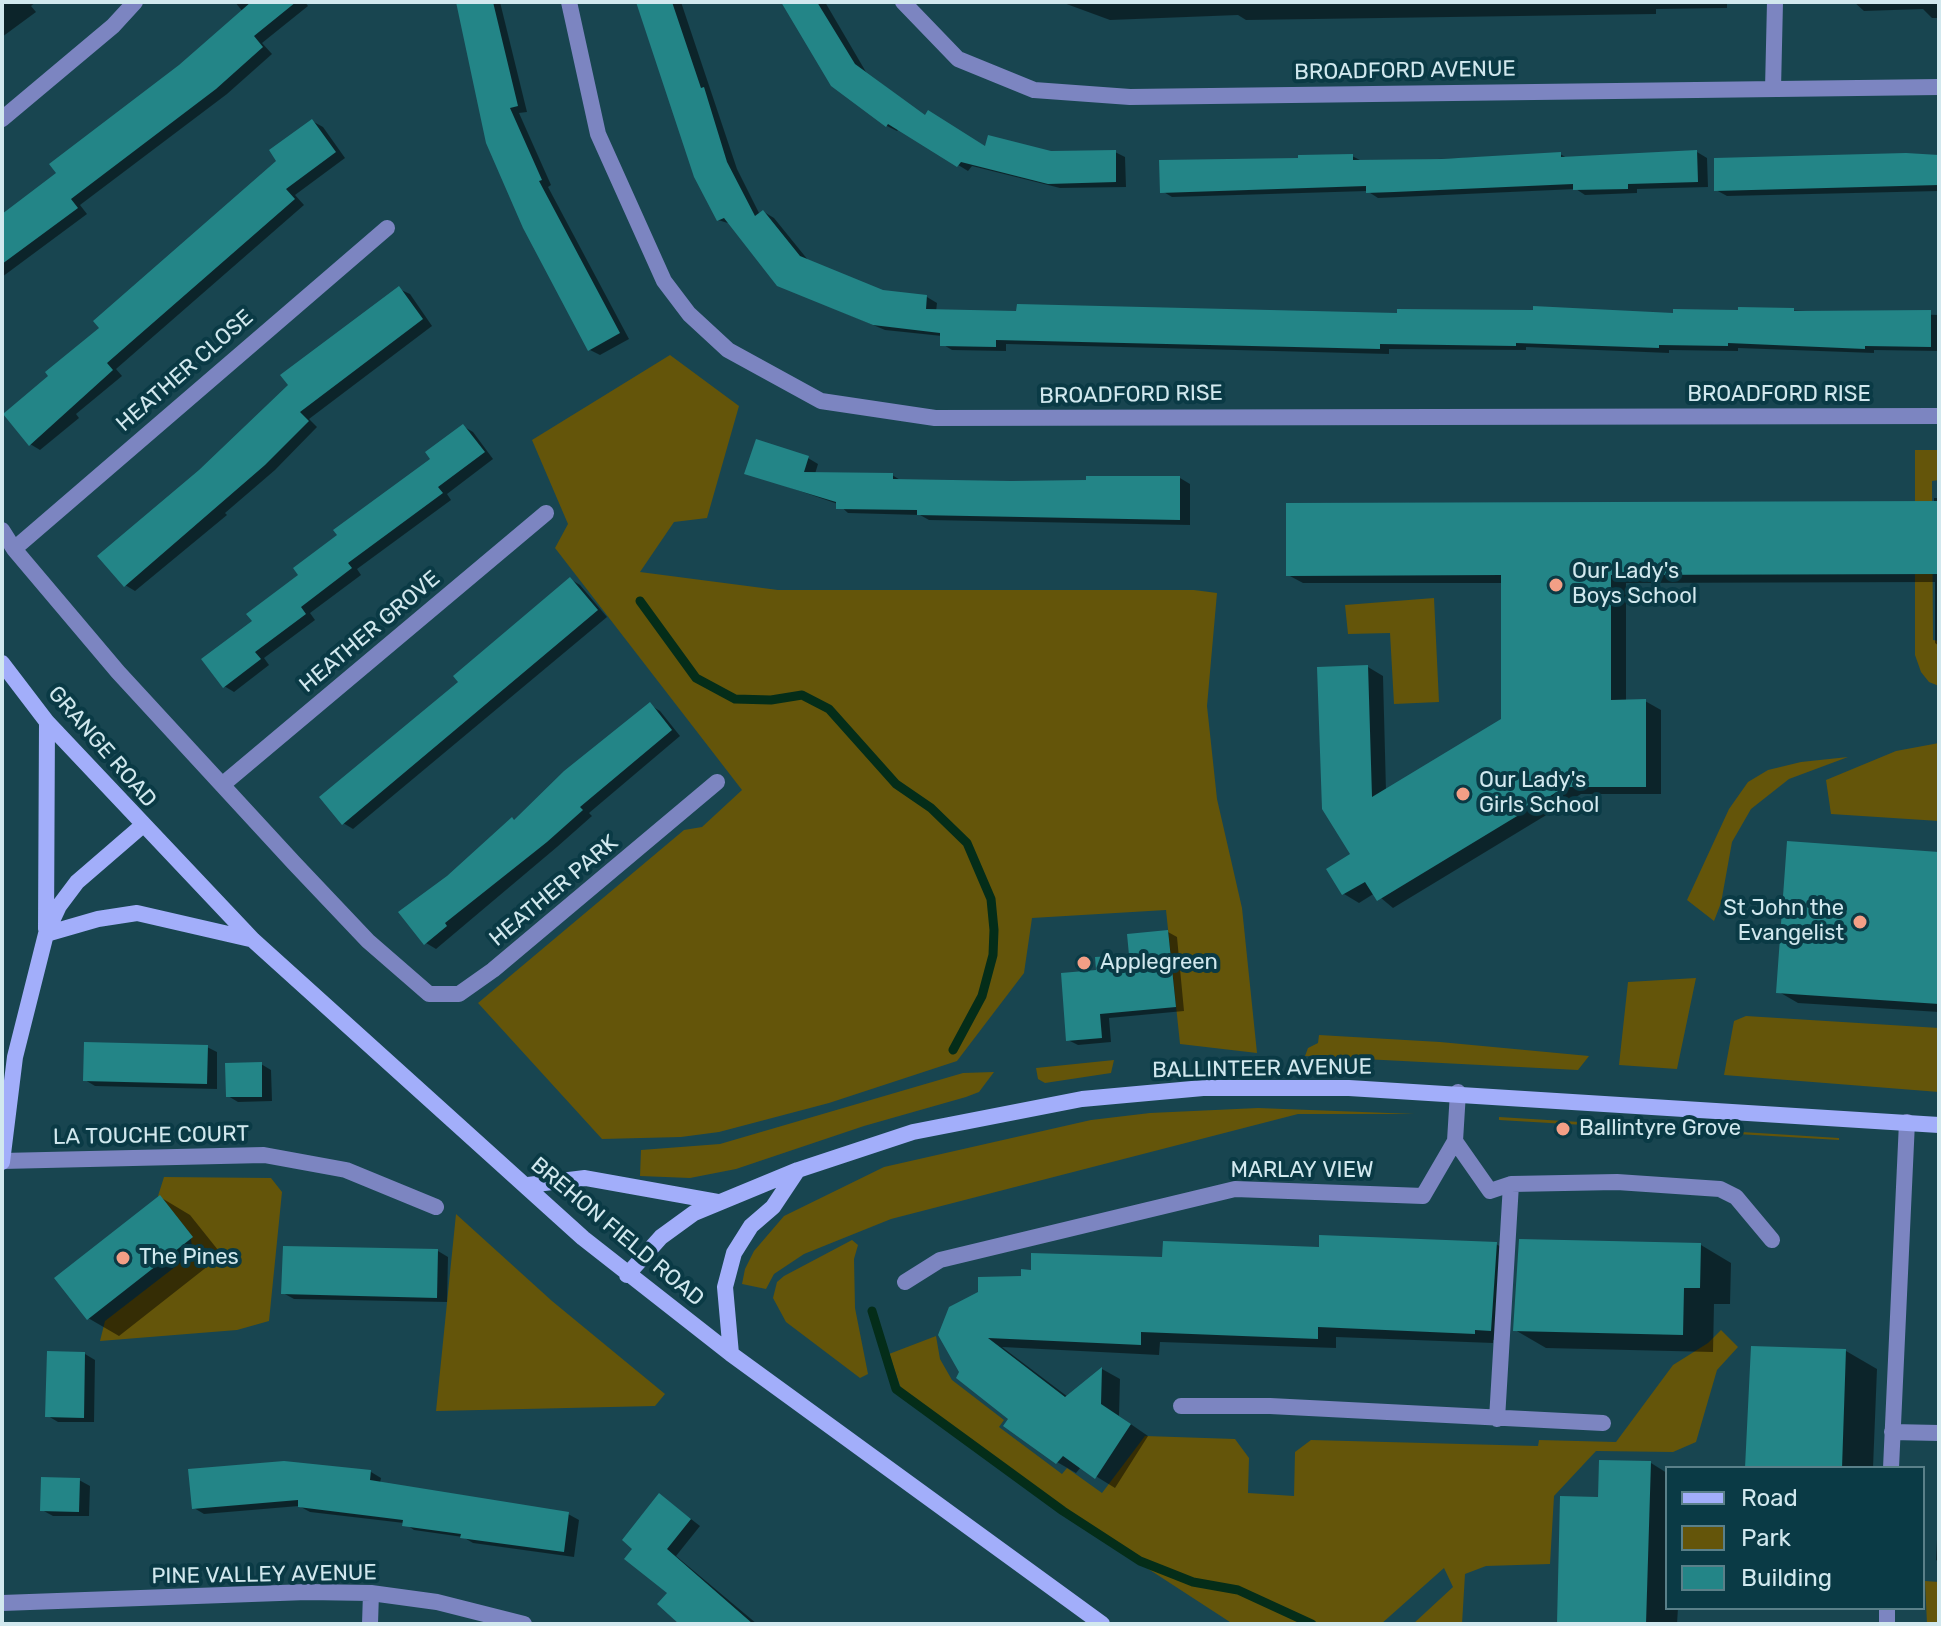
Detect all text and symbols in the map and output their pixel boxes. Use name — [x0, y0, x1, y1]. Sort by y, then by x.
street label: BROADFORD AVENUE — [1294, 56, 1516, 86]
street label: HEATHER CLOSE — [111, 304, 259, 438]
street label: BROADFORD RISE — [1039, 380, 1223, 410]
street label: BROADFORD RISE — [1687, 382, 1871, 408]
place label: Our Lady's Boys School — [1572, 559, 1697, 610]
street label: HEATHER GROVE — [294, 566, 446, 698]
marker: Our Lady's Boys School — [1547, 576, 1565, 594]
street label: GRANGE ROAD — [42, 681, 162, 813]
place label: Our Lady's Girls School — [1479, 768, 1599, 820]
marker: Our Lady's Girls School — [1454, 785, 1472, 803]
street label: HEATHER PARK — [484, 830, 624, 952]
place label: St John the Evangelist — [1723, 896, 1844, 948]
marker: St John the Evangelist — [1851, 913, 1869, 931]
place label: Applegreen — [1100, 950, 1218, 976]
marker: Applegreen — [1075, 954, 1093, 972]
street label: BALLINTEER AVENUE — [1152, 1054, 1372, 1084]
place label: Ballintyre Grove — [1579, 1116, 1741, 1142]
marker: Ballintyre Grove — [1554, 1120, 1572, 1138]
street label: LA TOUCHE COURT — [53, 1121, 249, 1151]
street label: BREHON FIELD ROAD — [525, 1152, 709, 1312]
street label: MARLAY VIEW — [1230, 1158, 1374, 1184]
place label: The Pines — [139, 1245, 239, 1271]
marker: The Pines — [114, 1249, 132, 1267]
legend — [1665, 1466, 1925, 1610]
text: Road — [1741, 1484, 1798, 1512]
text: Park — [1741, 1524, 1791, 1552]
street label: PINE VALLEY AVENUE — [151, 1560, 377, 1590]
text: Building — [1741, 1564, 1832, 1592]

